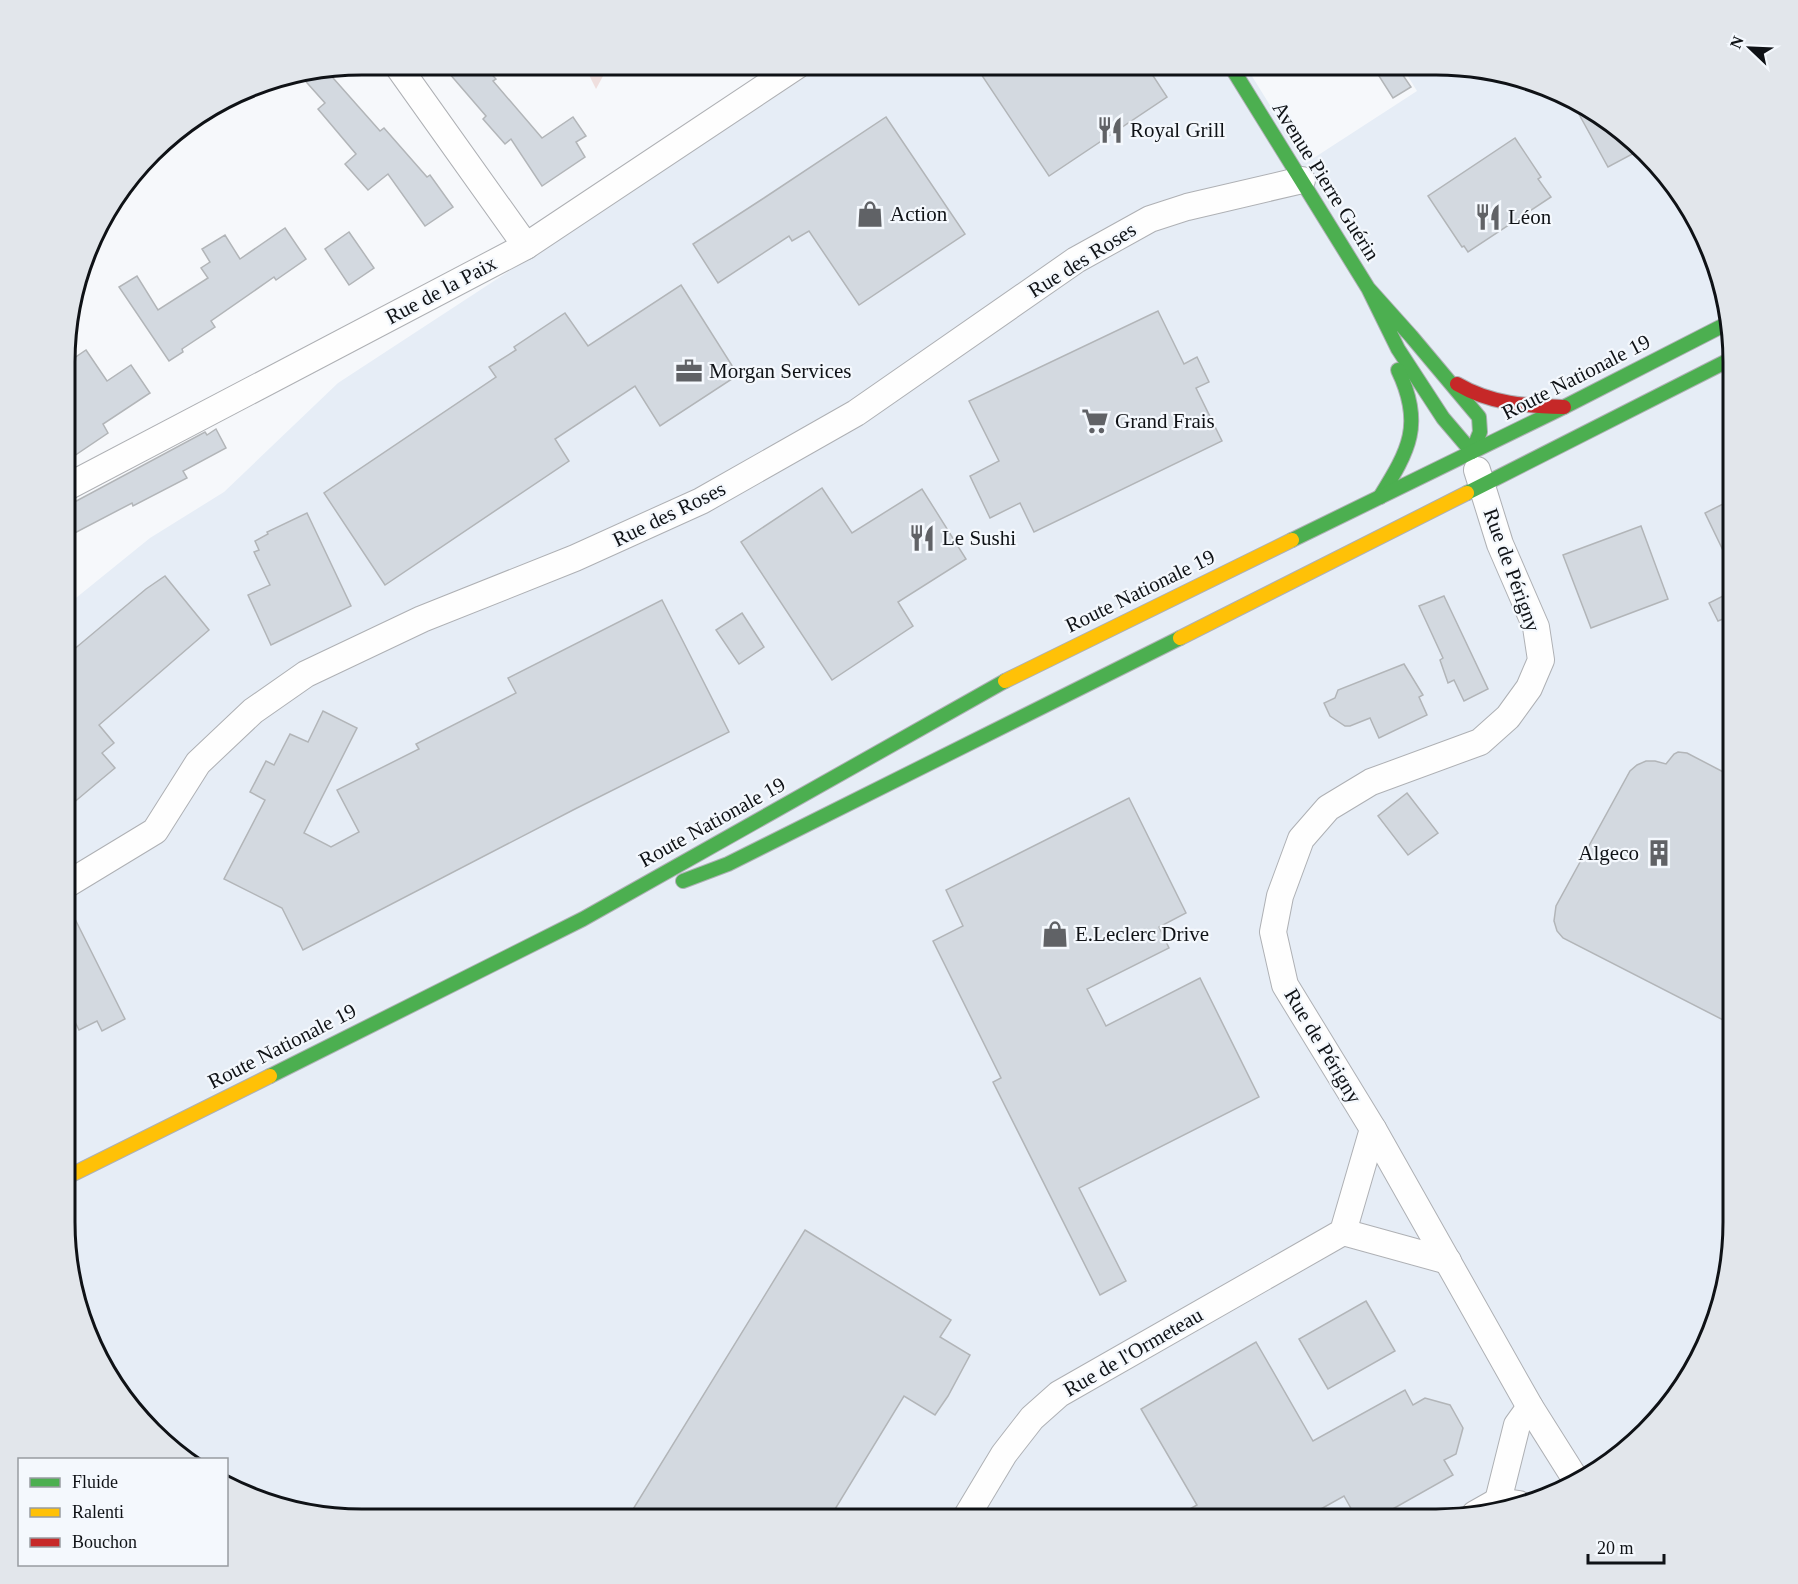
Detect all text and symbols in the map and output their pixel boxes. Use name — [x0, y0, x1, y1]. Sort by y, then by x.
north arrow — [1720, 18, 1780, 78]
text: N — [1727, 33, 1747, 51]
street label: Avenue Pierre Guérin — [1267, 97, 1385, 265]
restaurant icon: Royal Grill — [1095, 115, 1125, 145]
place label: Royal Grill — [1130, 118, 1225, 142]
shop icon: Action — [855, 199, 885, 229]
place label: Action — [890, 202, 948, 226]
restaurant icon: Léon — [1473, 202, 1503, 232]
place label: Léon — [1508, 205, 1552, 229]
street label: Rue des Roses — [1024, 217, 1140, 303]
street label: Rue de la Paix — [382, 251, 501, 329]
street label: Route Nationale 19 — [1498, 329, 1654, 425]
office icon: Morgan Services — [674, 356, 704, 386]
place label: Morgan Services — [709, 359, 852, 383]
supermarket icon: Grand Frais — [1080, 406, 1110, 436]
place label: Grand Frais — [1115, 409, 1215, 433]
street label: Rue des Roses — [609, 476, 729, 552]
street label: Rue de Périgny — [1479, 505, 1546, 635]
restaurant icon: Le Sushi — [907, 523, 937, 553]
place label: Le Sushi — [942, 526, 1016, 550]
street label: Route Nationale 19 — [1061, 544, 1219, 638]
street label: Route Nationale 19 — [635, 772, 789, 872]
building icon: Algeco — [1644, 838, 1674, 868]
place label: Algeco — [1578, 841, 1639, 865]
shop icon: E.Leclerc Drive — [1040, 919, 1070, 949]
place label: E.Leclerc Drive — [1075, 922, 1209, 946]
street label: Rue de Périgny — [1279, 984, 1367, 1108]
street label: Route Nationale 19 — [204, 998, 360, 1094]
street label: Rue de l'Ormeteau — [1059, 1302, 1207, 1402]
legend — [18, 1458, 228, 1566]
text: Fluide — [72, 1472, 118, 1492]
text: Ralenti — [72, 1502, 124, 1522]
scale bar — [1588, 1527, 1664, 1565]
text: Bouchon — [72, 1532, 137, 1552]
text: 20 m — [1597, 1538, 1634, 1558]

